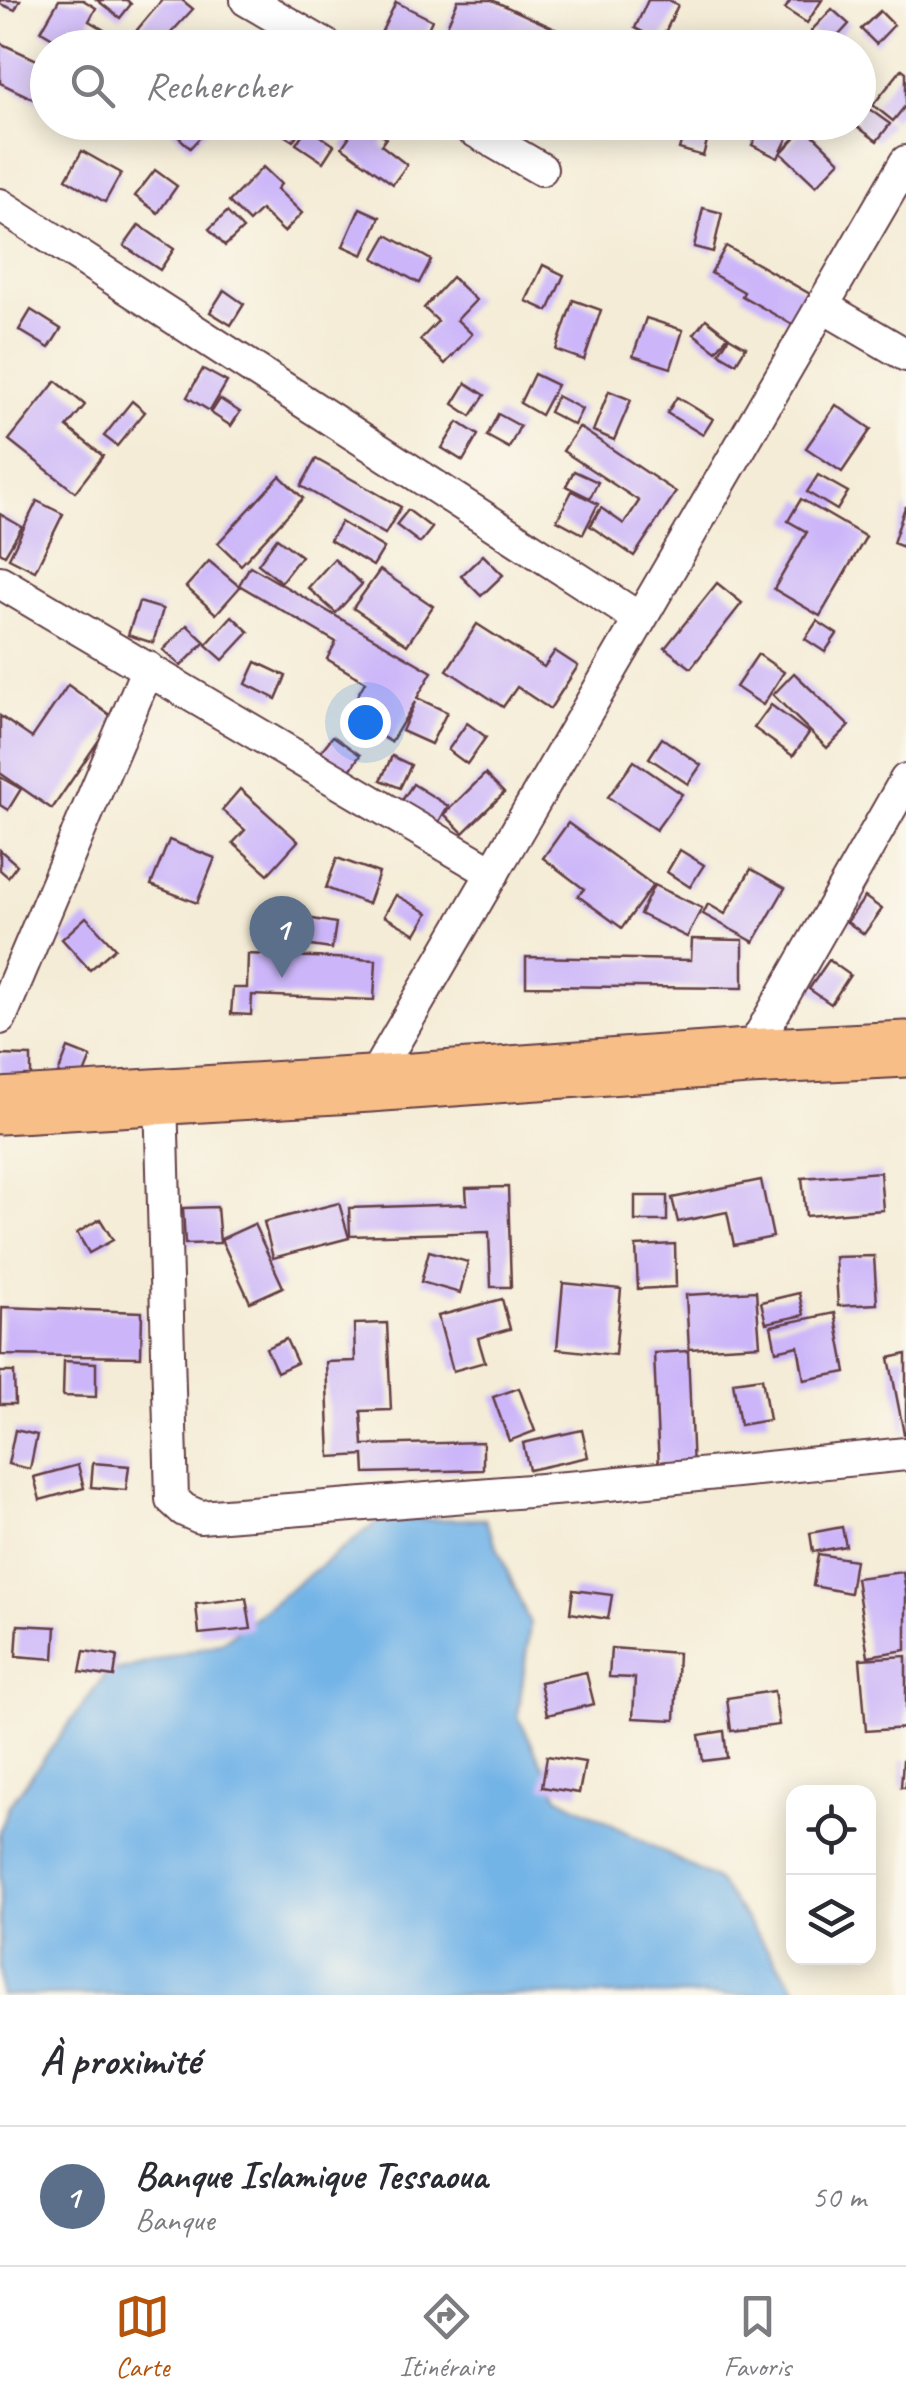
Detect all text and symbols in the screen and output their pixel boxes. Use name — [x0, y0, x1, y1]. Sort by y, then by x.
search box — [30, 30, 876, 140]
icon: search — [65, 58, 120, 113]
text: Rechercher — [145, 62, 291, 109]
your location — [340, 697, 391, 748]
pin: 1 — [250, 896, 314, 978]
map controls — [786, 1785, 876, 1965]
button: locate — [786, 1785, 876, 1875]
button: layers — [786, 1875, 876, 1965]
text: À proximité — [40, 2034, 200, 2087]
text: Banque Islamique Tessaoua — [135, 2152, 487, 2199]
text: 1 — [65, 2176, 80, 2217]
text: 50 m — [812, 2176, 866, 2217]
text: Banque — [135, 2199, 214, 2240]
tab: Carte — [115, 2289, 170, 2384]
tab: Itinéraire — [399, 2289, 494, 2384]
tab: Favoris — [724, 2289, 791, 2384]

